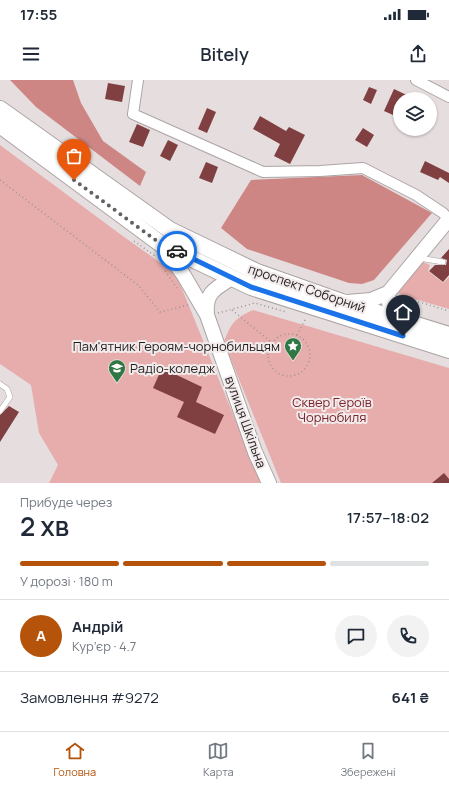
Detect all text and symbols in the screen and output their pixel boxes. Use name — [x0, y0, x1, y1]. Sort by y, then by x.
text: 17:55 — [20, 4, 57, 25]
text: Bitely — [200, 42, 249, 66]
icon: menu — [20, 43, 42, 65]
icon: share — [407, 43, 429, 65]
map controls — [393, 92, 437, 136]
button: layers — [393, 92, 437, 136]
pin — [57, 139, 91, 180]
icon: bag — [63, 145, 85, 167]
courier — [157, 231, 197, 271]
icon: car — [166, 240, 188, 262]
street label: проспект Соборний — [246, 259, 368, 317]
pin — [386, 295, 420, 336]
icon: home — [392, 301, 414, 323]
place icon: Пам'ятник Героям-чорнобильцям — [283, 336, 303, 361]
place label: Пам'ятник Героям-чорнобильцям — [73, 337, 280, 355]
school or university icon: Радіо-коледж — [107, 358, 127, 383]
place label: Радіо-коледж — [130, 359, 215, 377]
street label: вулиця Шкільна — [221, 374, 271, 470]
park label: Сквер Героїв Чорнобиля — [292, 393, 372, 426]
text: Прибуде через — [20, 493, 112, 511]
text: 17:57–18:02 — [347, 507, 429, 528]
text: 2 хв — [20, 508, 69, 544]
text: У дорозі · 180 m — [20, 572, 113, 590]
button: chat — [335, 615, 377, 657]
button: phone — [387, 615, 429, 657]
text: Андрій — [72, 616, 123, 637]
text: А — [36, 625, 46, 646]
text: Кур’єр · 4.7 — [72, 637, 136, 655]
text: Замовлення #9272 — [20, 687, 159, 708]
text: 641 ₴ — [392, 687, 429, 708]
tab: Головна — [53, 740, 96, 779]
tab: Карта — [203, 740, 234, 779]
tab: Збережені — [340, 740, 396, 779]

